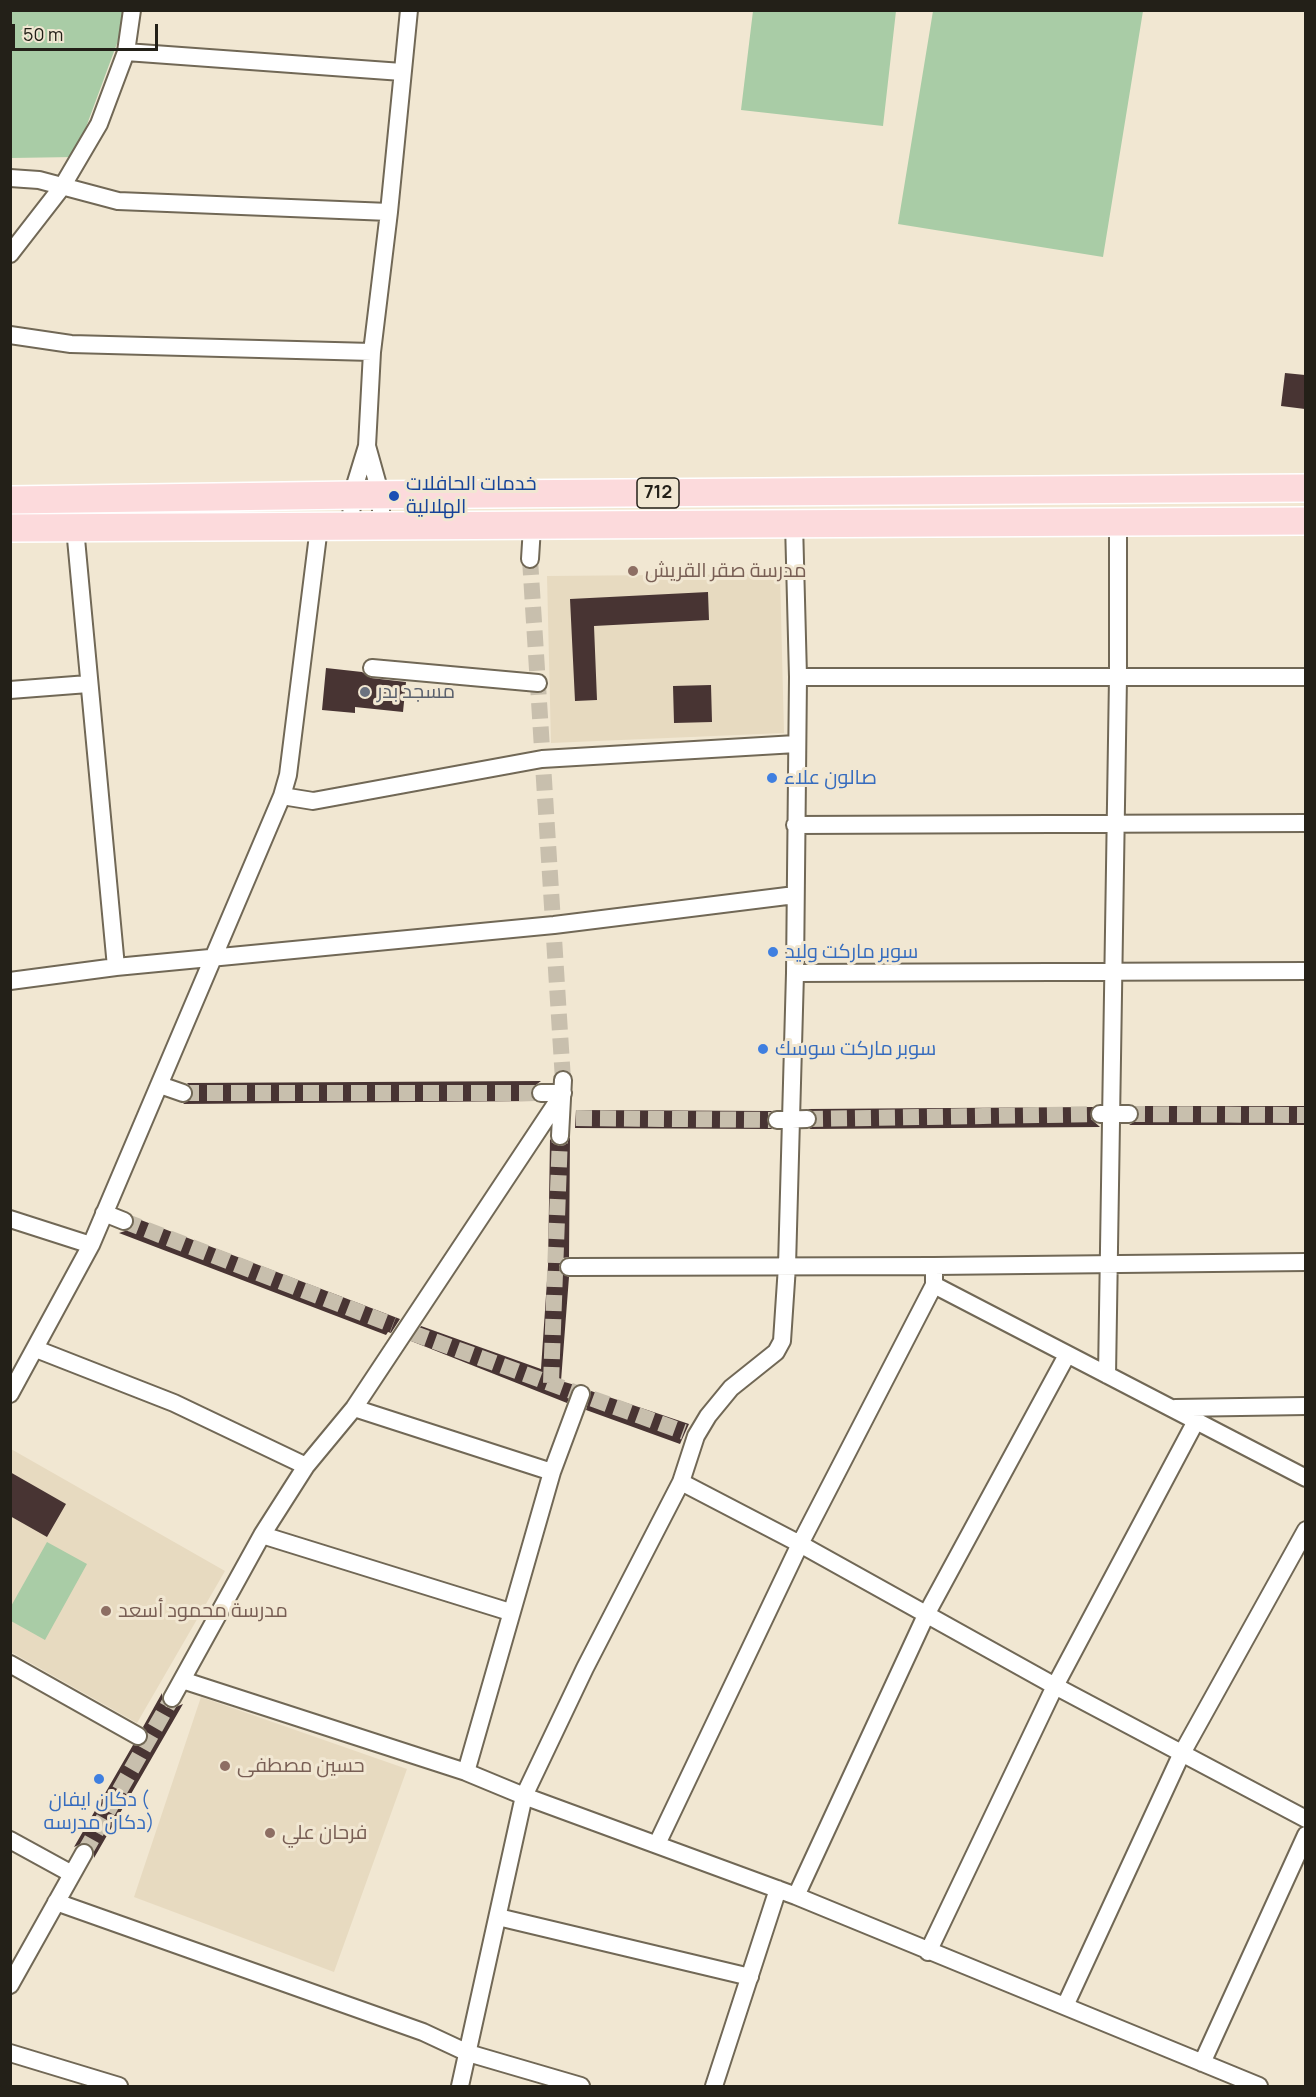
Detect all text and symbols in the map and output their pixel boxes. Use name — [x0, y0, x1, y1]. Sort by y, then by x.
scale bar — [15, 12, 160, 50]
text: 50 m — [23, 22, 63, 46]
place label: خدمات الحافلات الهلالية — [406, 472, 537, 519]
road number: 712 — [637, 478, 679, 508]
marker: خدمات الحافلات الهلالية — [387, 489, 401, 503]
place label: مدرسة صقر القريش — [645, 559, 807, 583]
marker: مدرسة صقر القريش — [626, 564, 640, 578]
place label: مسجد بدر — [377, 680, 455, 704]
marker: مسجد بدر — [358, 685, 372, 699]
place label: صالون علاء — [784, 766, 877, 790]
marker: صالون علاء — [765, 771, 779, 785]
place label: سوبر ماركت وليد — [785, 940, 918, 964]
marker: سوبر ماركت وليد — [766, 945, 780, 959]
place label: سوبر ماركت سوسك — [775, 1037, 936, 1061]
marker: سوبر ماركت سوسك — [756, 1042, 770, 1056]
place label: مدرسة محمود أسعد — [118, 1599, 288, 1623]
marker: مدرسة محمود أسعد — [99, 1604, 113, 1618]
place label: حسين مصطفى — [237, 1754, 364, 1778]
marker: حسين مصطفى — [218, 1759, 232, 1773]
marker: دكان ايفان ( دكان مدرسه) — [92, 1772, 106, 1786]
place label: دكان ايفان ( دكان مدرسه) — [44, 1788, 154, 1835]
place label: فرحان علي — [282, 1821, 367, 1845]
marker: فرحان علي — [263, 1826, 277, 1840]

